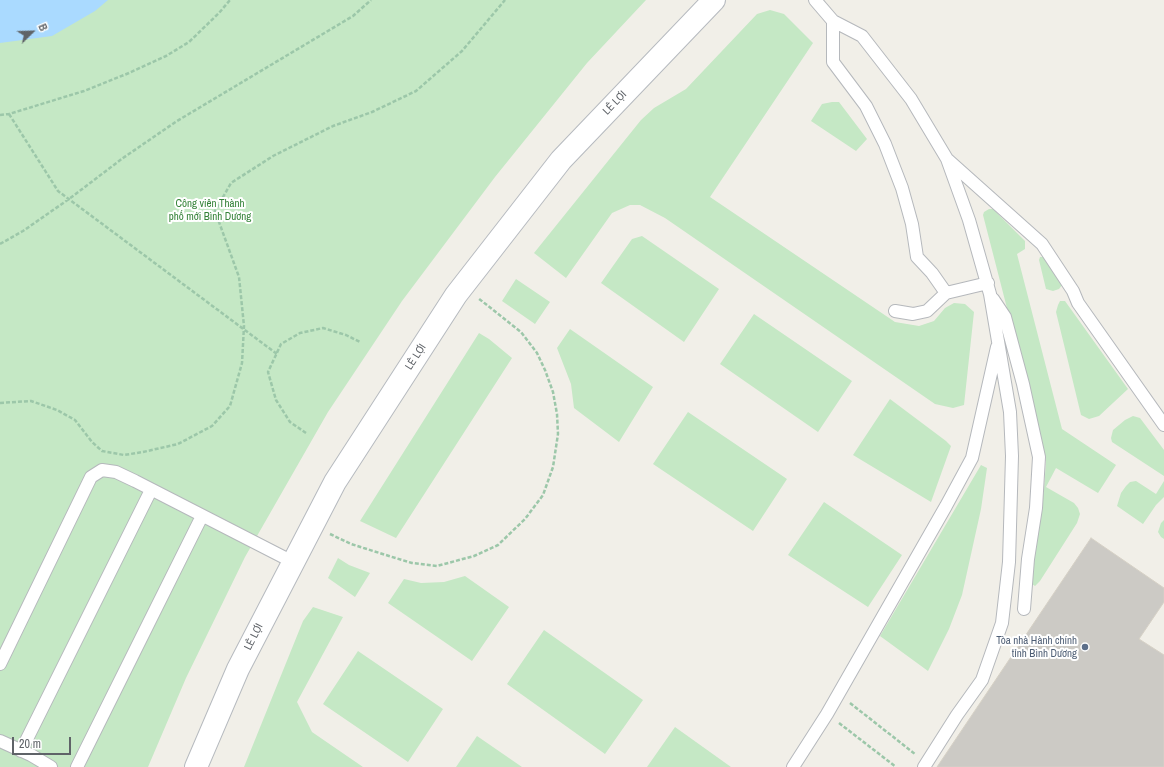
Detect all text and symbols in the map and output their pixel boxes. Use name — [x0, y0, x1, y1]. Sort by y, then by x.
north arrow — [12, 12, 52, 52]
text: B — [35, 22, 51, 33]
street label: LÊ LỢI — [600, 88, 630, 118]
park label: Công viên Thành phố mới Bình Dương — [169, 197, 251, 223]
street label: LÊ LỢI — [403, 342, 429, 372]
street label: LÊ LỢI — [242, 621, 266, 653]
place label: Tòa nhà Hành chính tỉnh Bình Dương — [996, 634, 1077, 660]
marker: Tòa nhà Hành chính tỉnh Bình Dương — [1080, 642, 1090, 652]
scale bar — [14, 729, 73, 755]
text: 20 m — [19, 736, 41, 752]

